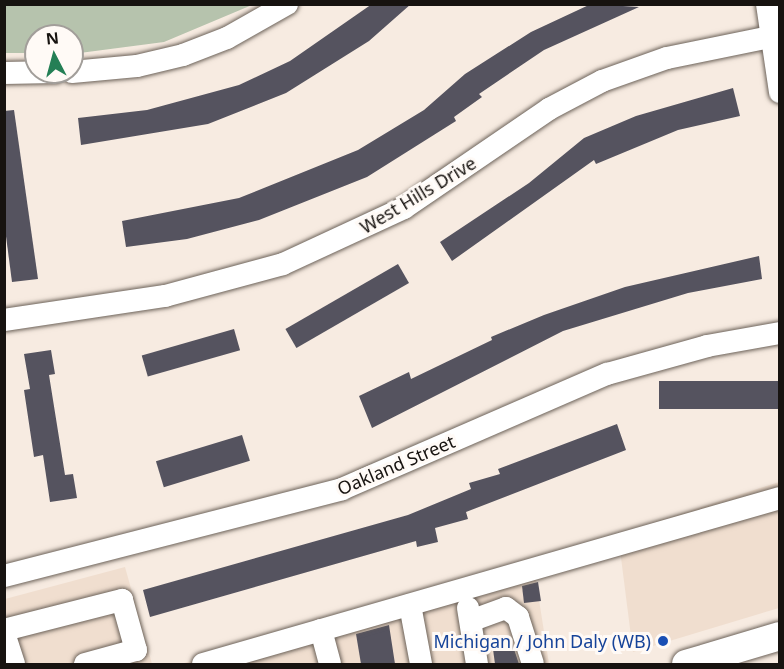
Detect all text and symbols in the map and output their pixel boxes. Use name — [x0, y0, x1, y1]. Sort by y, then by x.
north arrow — [24, 24, 84, 84]
text: N — [45, 26, 60, 50]
street label: West Hills Drive — [356, 152, 480, 238]
street label: Oakland Street — [334, 431, 458, 499]
place label: Michigan / John Daly (WB) — [434, 630, 651, 652]
marker: Michigan / John Daly (WB) — [656, 634, 670, 648]

